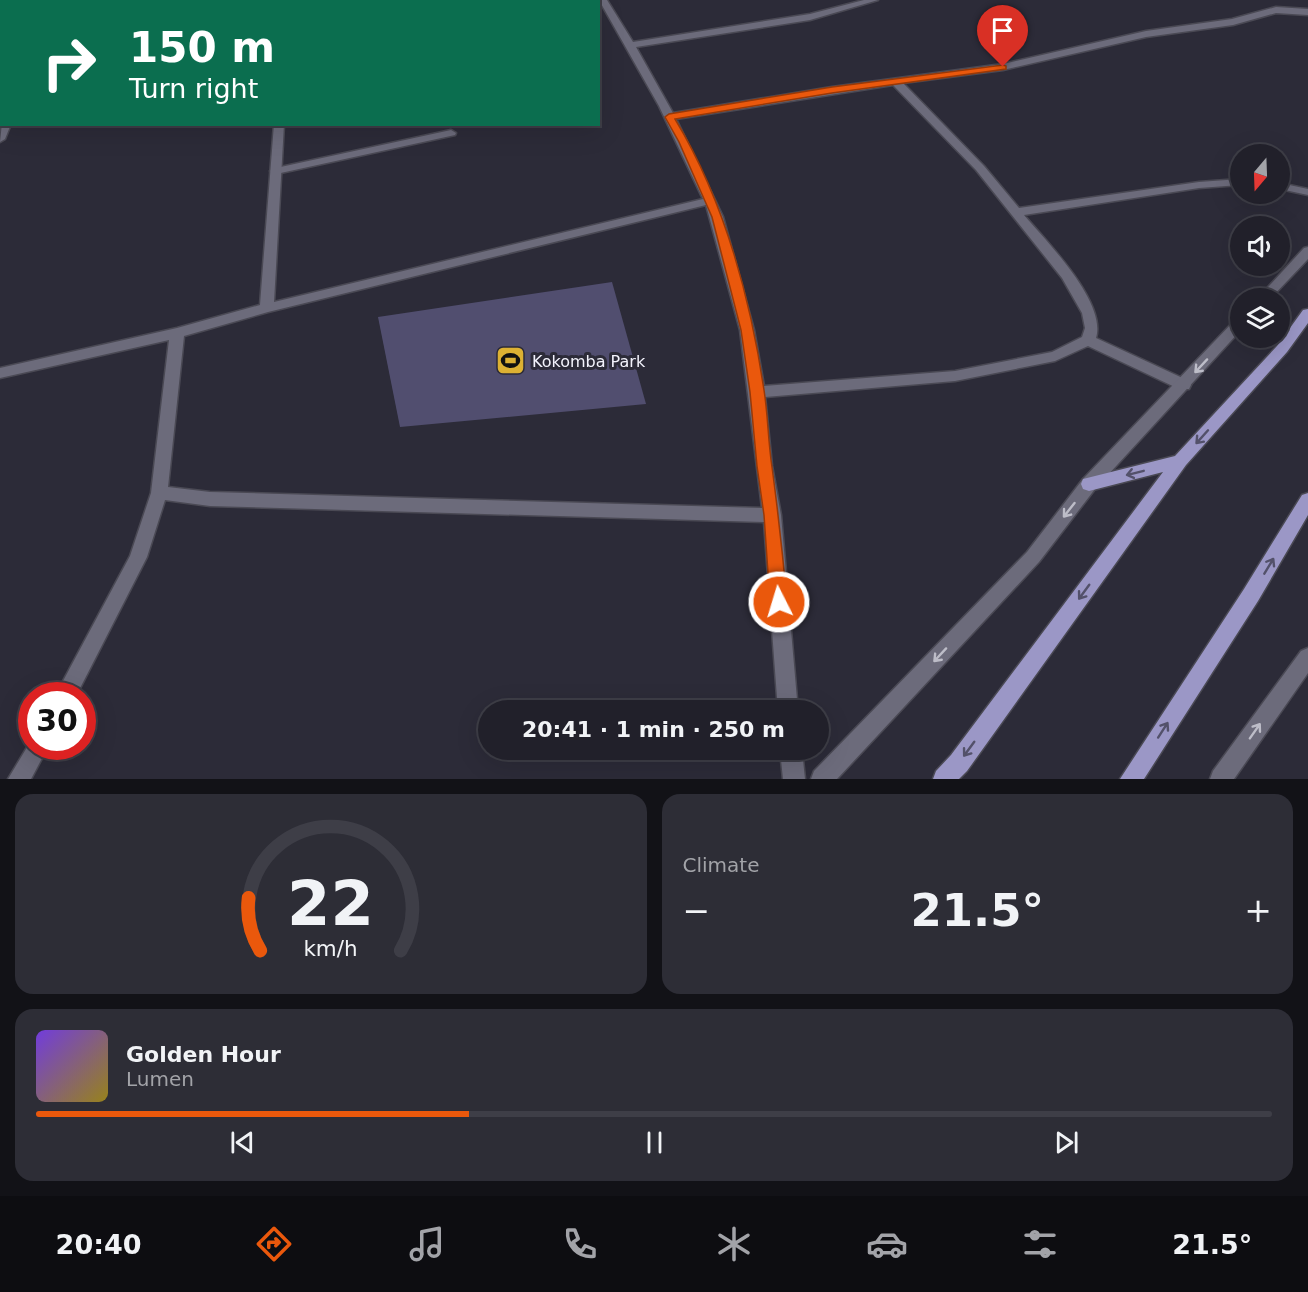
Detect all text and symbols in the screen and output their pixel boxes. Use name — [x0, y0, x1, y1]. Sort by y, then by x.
pin — [977, 5, 1028, 67]
icon: arrive — [986, 14, 1019, 47]
text: 150 m — [129, 23, 275, 72]
icon: right — [30, 24, 108, 102]
text: Turn right — [129, 73, 258, 104]
north arrow — [1230, 144, 1290, 204]
map controls — [1230, 144, 1290, 348]
button: sound — [1230, 216, 1290, 276]
button: layers — [1230, 288, 1290, 348]
sports icon: Kokomba Park — [495, 345, 527, 377]
place label: Kokomba Park — [532, 352, 646, 371]
one-way arrow — [1193, 359, 1208, 374]
one-way arrow — [1195, 429, 1209, 444]
one-way arrow — [1125, 467, 1144, 479]
one-way arrow — [1063, 502, 1076, 518]
one-way arrow — [1263, 558, 1275, 575]
position arrow — [747, 570, 811, 634]
one-way arrow — [1078, 584, 1090, 600]
one-way arrow — [932, 648, 947, 663]
speed limit sign: 30 — [18, 682, 96, 760]
text: 20:41 · 1 min · 250 m — [522, 717, 785, 742]
one-way arrow — [1157, 722, 1169, 739]
one-way arrow — [1249, 724, 1261, 740]
one-way arrow — [963, 741, 975, 757]
text: Climate — [683, 853, 759, 877]
text: 22 — [287, 867, 374, 940]
text: 21.5° — [910, 884, 1044, 937]
text: − — [683, 891, 710, 930]
text: + — [1244, 891, 1272, 930]
text: km/h — [304, 936, 358, 961]
text: Golden Hour — [126, 1042, 281, 1067]
text: Lumen — [126, 1067, 194, 1091]
icon: previous — [226, 1126, 259, 1159]
icon: pause — [638, 1126, 671, 1159]
icon: next — [1050, 1126, 1083, 1159]
icon: directions — [253, 1223, 295, 1265]
icon: music — [406, 1223, 448, 1265]
icon: phone — [559, 1223, 601, 1265]
icon: climate — [713, 1223, 755, 1265]
icon: car — [866, 1223, 908, 1265]
icon: filters — [1019, 1223, 1061, 1265]
text: 20:40 — [56, 1229, 142, 1260]
text: 21.5° — [1172, 1229, 1252, 1260]

